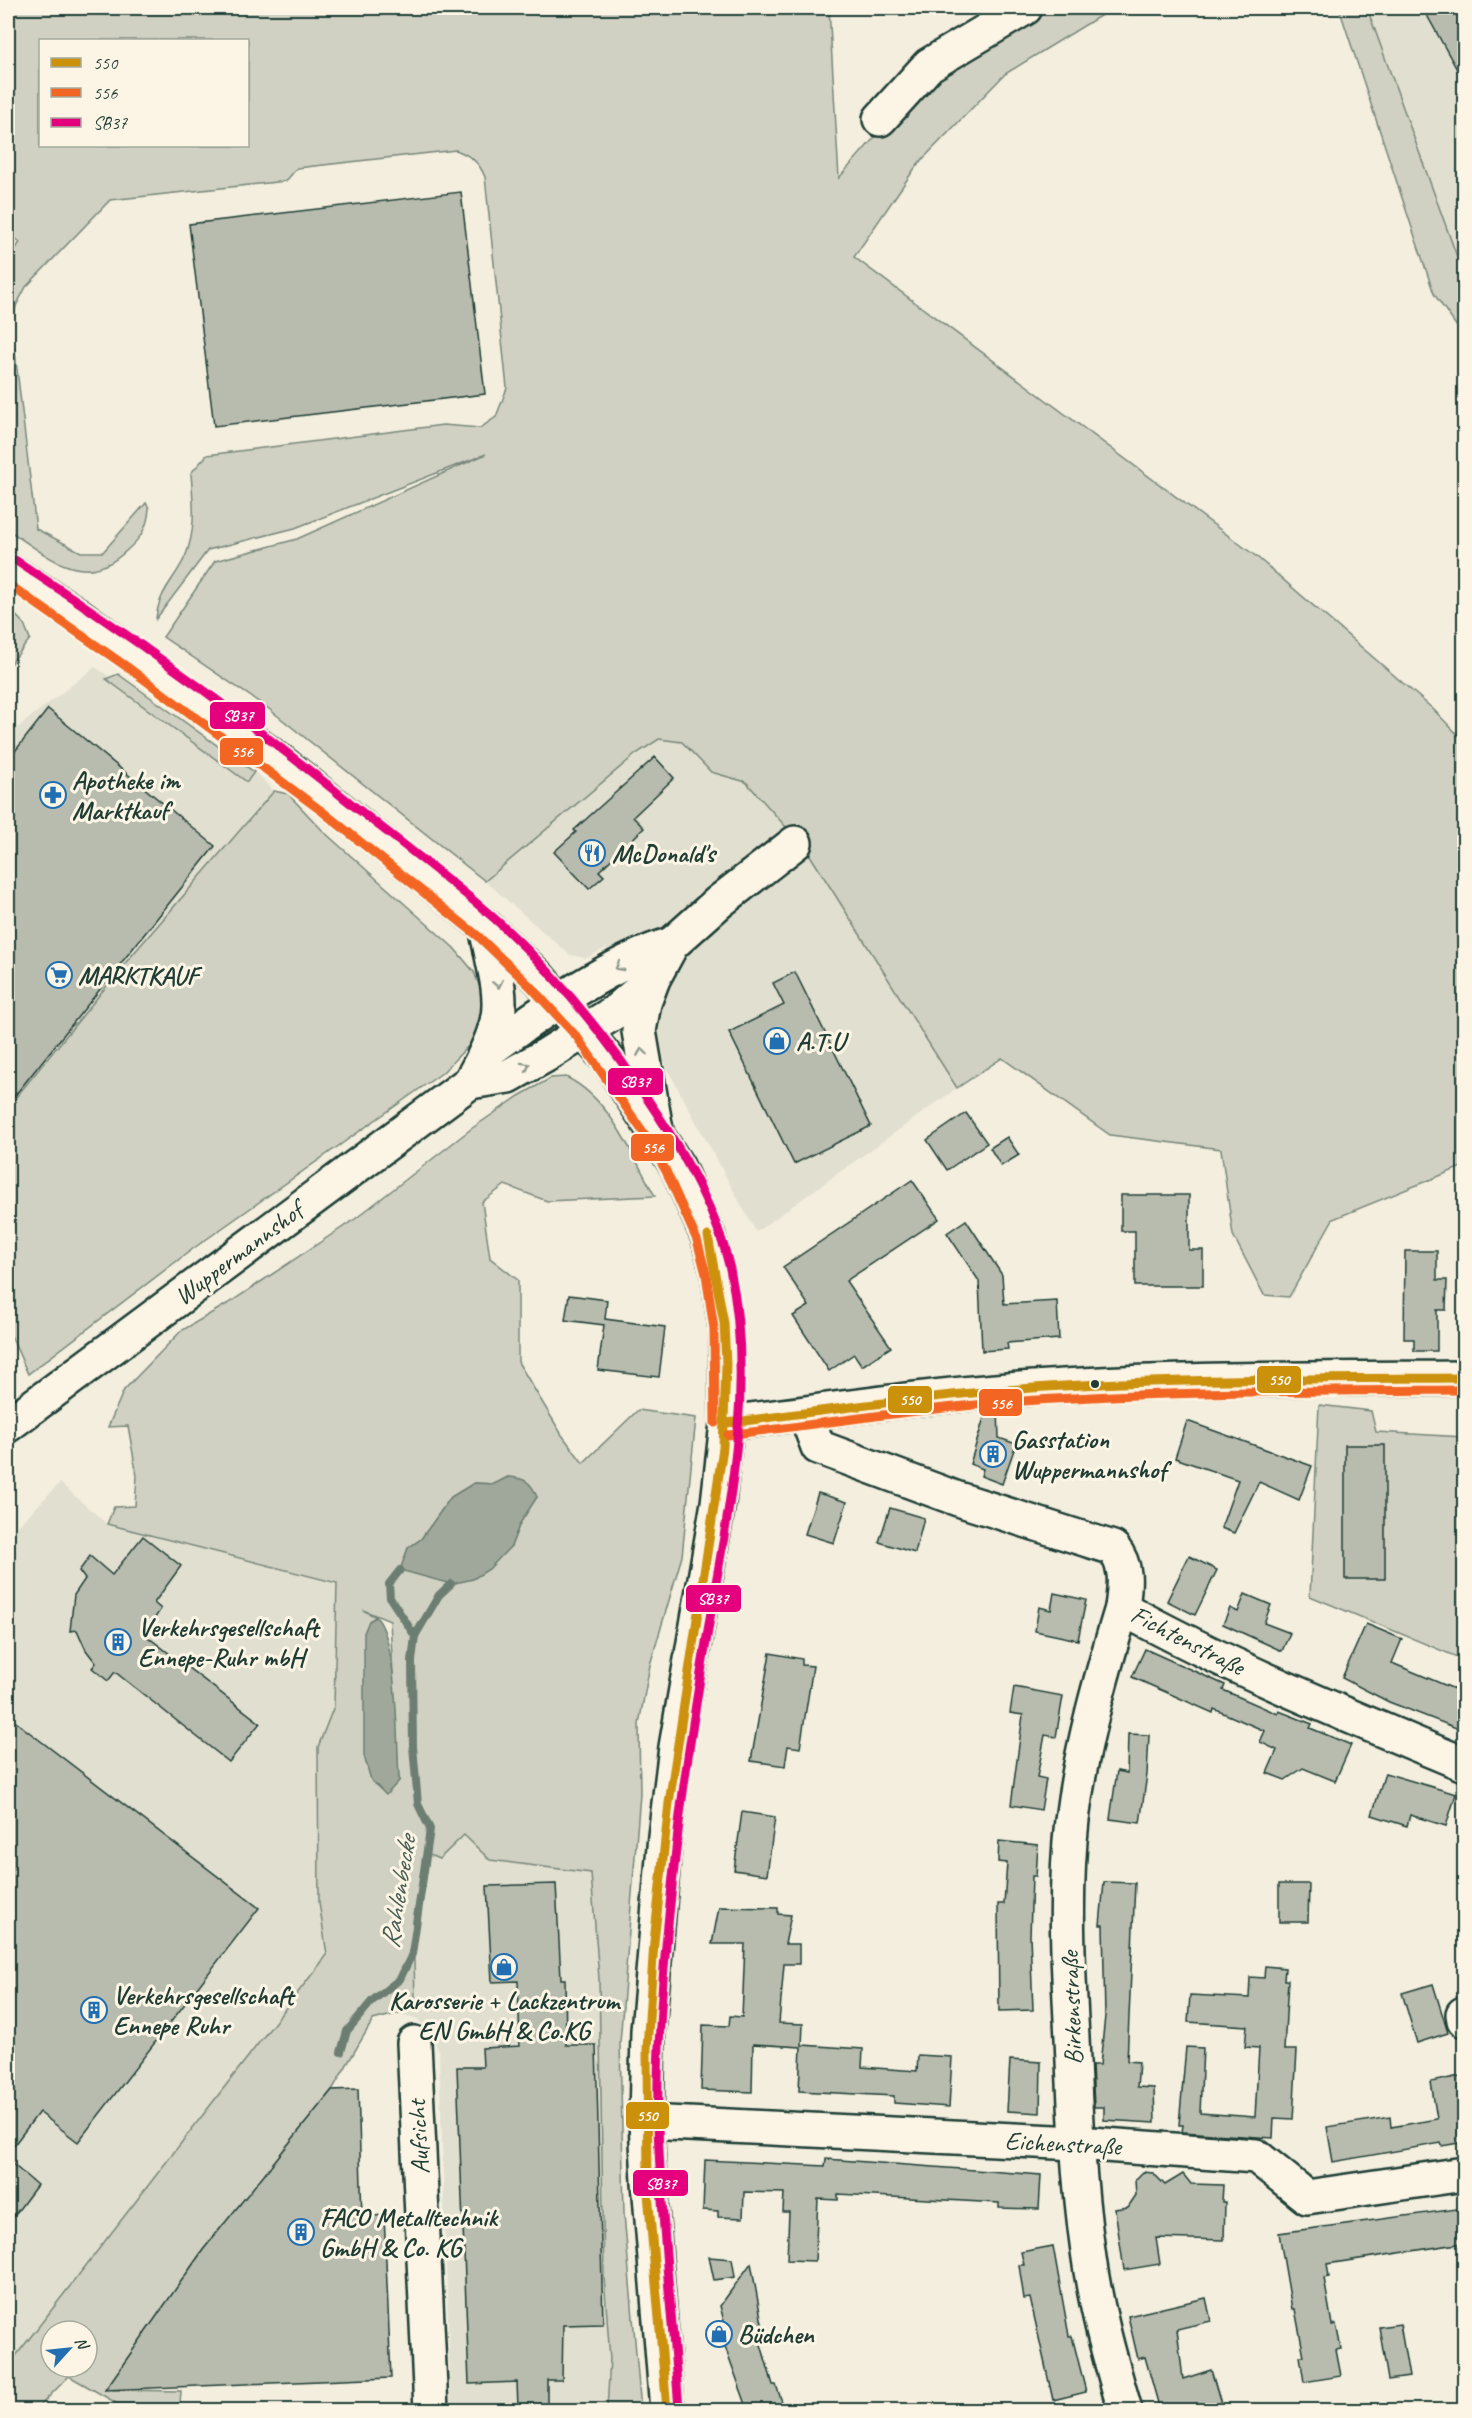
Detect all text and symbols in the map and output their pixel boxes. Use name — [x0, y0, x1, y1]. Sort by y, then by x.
legend — [39, 39, 249, 147]
text: 550 — [93, 52, 119, 74]
text: 556 — [93, 82, 118, 104]
text: SB37 — [93, 112, 128, 134]
line badge: SB37 — [209, 701, 266, 730]
text: SB37 — [223, 706, 255, 726]
line badge: 556 — [219, 737, 264, 766]
text: 556 — [231, 742, 254, 762]
place label: Apotheke im Marktkauf — [72, 764, 182, 827]
pharmacy icon: Apotheke im Marktkauf — [38, 780, 68, 810]
place label: McDonald's — [612, 837, 718, 870]
restaurant icon: McDonald's — [577, 838, 607, 868]
place label: MARKTKAUF — [78, 959, 203, 992]
supermarket icon: MARKTKAUF — [44, 960, 74, 990]
one-way arrow — [615, 960, 625, 971]
one-way arrow — [490, 979, 503, 989]
place label: A.T.U — [796, 1025, 849, 1058]
shop icon: A.T.U — [762, 1026, 792, 1056]
one-way arrow — [637, 1047, 649, 1056]
one-way arrow — [519, 1062, 530, 1073]
line badge: SB37 — [607, 1067, 664, 1096]
text: SB37 — [620, 1072, 652, 1092]
line badge: 556 — [630, 1133, 675, 1162]
text: 556 — [642, 1138, 665, 1158]
street label: Wuppermannshof — [168, 1191, 314, 1312]
line badge: 550 — [1256, 1365, 1302, 1394]
text: 550 — [1268, 1370, 1291, 1390]
unlabelled marker — [1089, 1378, 1101, 1390]
line badge: 550 — [887, 1385, 933, 1414]
line badge: 556 — [978, 1388, 1023, 1417]
text: 550 — [899, 1390, 922, 1410]
text: 556 — [990, 1394, 1013, 1414]
place label: Gasstation Wuppermannshof — [1012, 1423, 1172, 1486]
building icon: Gasstation Wuppermannshof — [978, 1439, 1008, 1469]
line badge: SB37 — [685, 1584, 742, 1613]
text: SB37 — [698, 1589, 730, 1609]
street label: Fichtenstraße — [1125, 1598, 1252, 1684]
place label: Verkehrsgesellschaft Ennepe-Ruhr mbH — [138, 1611, 321, 1674]
building icon: Verkehrsgesellschaft Ennepe-Ruhr mbH — [103, 1627, 133, 1657]
water label: Rahlenbecke — [372, 1830, 424, 1950]
street label: Birkenstraße — [1053, 1948, 1090, 2065]
shop icon: Karosserie + Lackzentrum EN GmbH & Co.KG — [489, 1952, 519, 1982]
place label: Verkehrsgesellschaft Ennepe Ruhr — [113, 1979, 296, 2042]
place label: Karosserie + Lackzentrum EN GmbH & Co.KG — [389, 1984, 621, 2047]
building icon: Verkehrsgesellschaft Ennepe Ruhr — [79, 1995, 109, 2025]
street label: Aufsicht — [400, 2097, 437, 2175]
line badge: 550 — [625, 2101, 670, 2130]
text: 550 — [636, 2106, 659, 2126]
street label: Eichenstraße — [1004, 2124, 1124, 2163]
line badge: SB37 — [632, 2169, 689, 2197]
text: SB37 — [646, 2174, 678, 2194]
place label: FACO Metalltechnik GmbH & Co. KG — [320, 2201, 499, 2264]
building icon: FACO Metalltechnik GmbH & Co. KG — [286, 2217, 316, 2247]
place label: Büdchen — [738, 2318, 815, 2351]
north arrow — [39, 2319, 99, 2379]
shop icon: Büdchen — [704, 2319, 734, 2349]
text: N — [70, 2334, 94, 2354]

